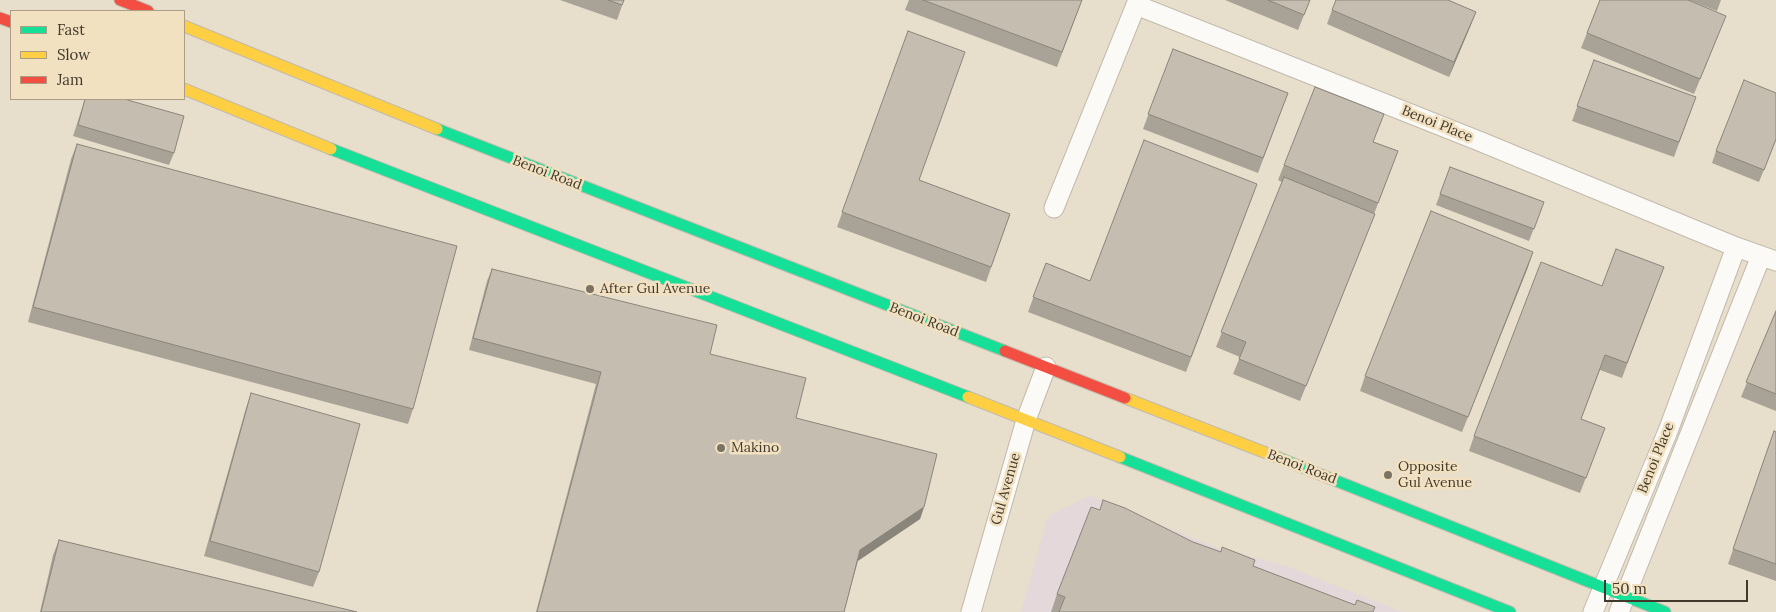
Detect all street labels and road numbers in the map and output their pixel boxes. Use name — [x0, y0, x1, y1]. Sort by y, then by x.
street label: Benoi Place — [1399, 102, 1475, 146]
street label: Benoi Road — [510, 152, 584, 194]
street label: Benoi Road — [887, 299, 961, 341]
street label: Benoi Place — [1634, 420, 1678, 496]
street label: Benoi Road — [1265, 446, 1339, 488]
street label: Gul Avenue — [988, 451, 1024, 527]

